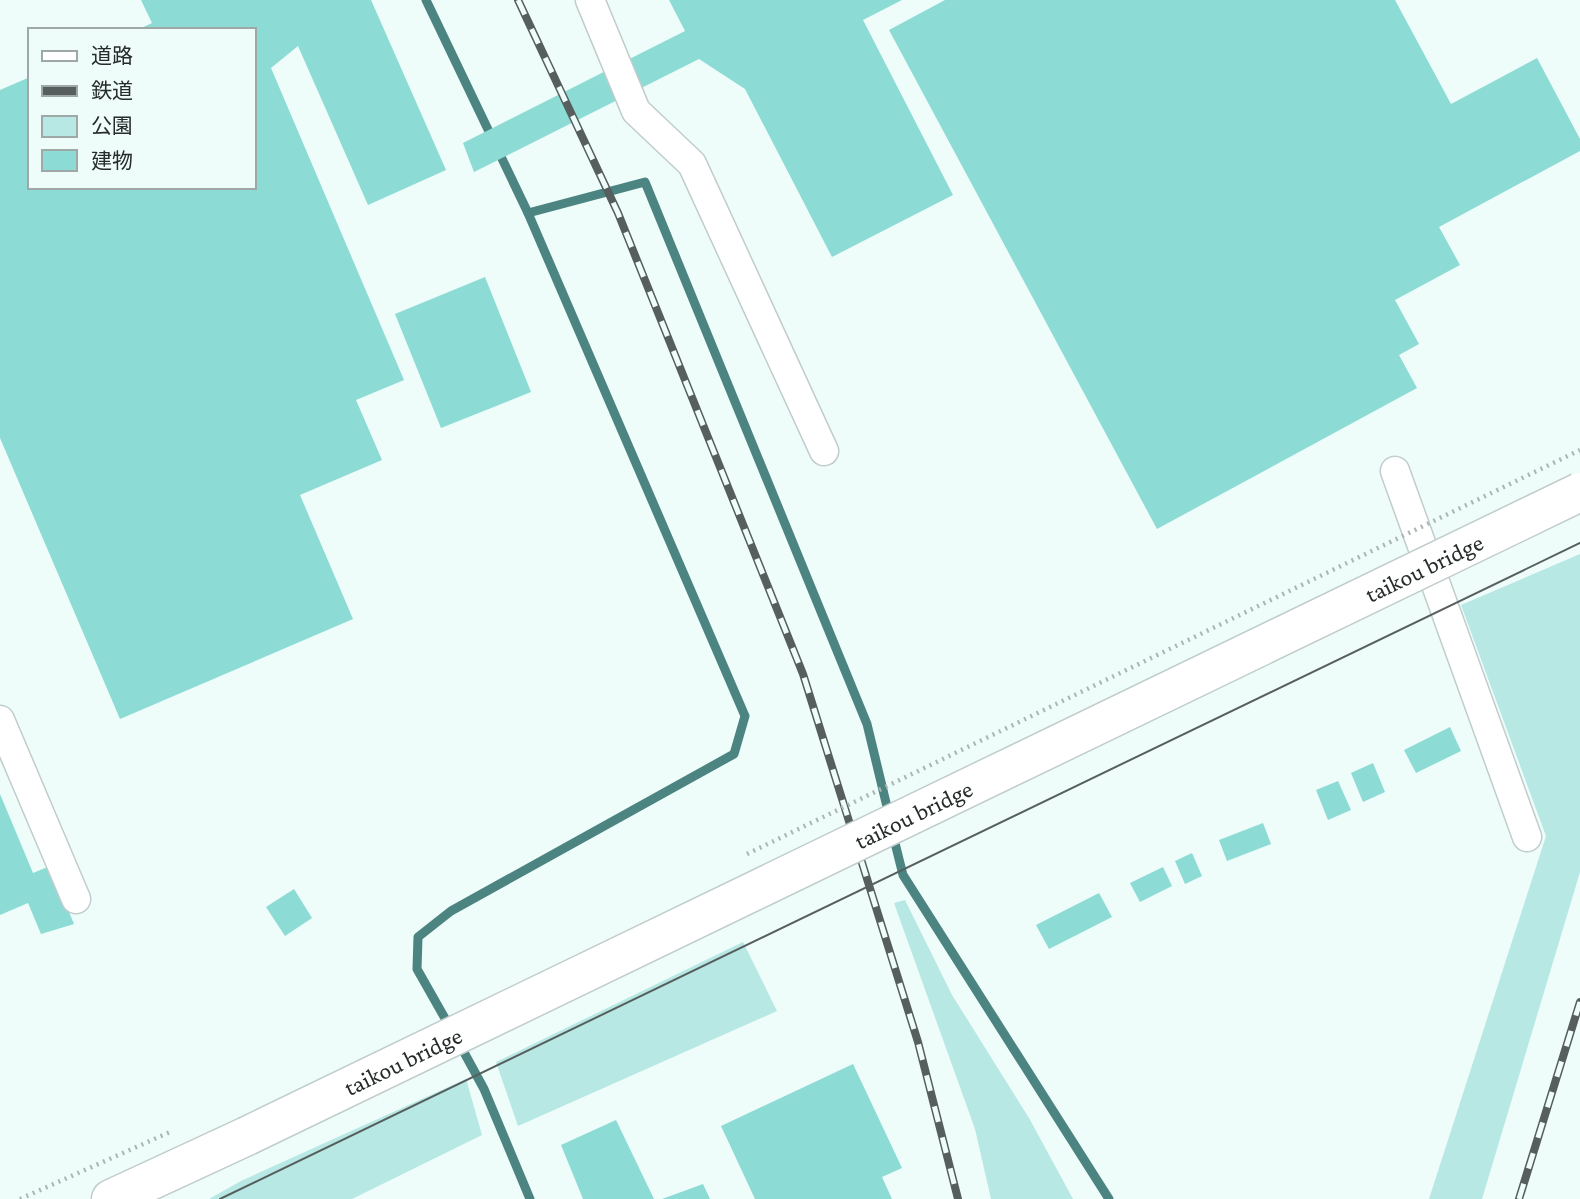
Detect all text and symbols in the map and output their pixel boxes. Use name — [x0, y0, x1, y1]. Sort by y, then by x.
legend — [28, 28, 256, 189]
text: 道路 — [91, 44, 133, 68]
text: 鉄道 — [91, 79, 133, 103]
text: 公園 — [91, 114, 133, 138]
text: 建物 — [91, 149, 133, 173]
street label: taikou bridge — [1361, 528, 1487, 607]
street label: taikou bridge — [850, 774, 977, 854]
street label: taikou bridge — [340, 1021, 466, 1101]

